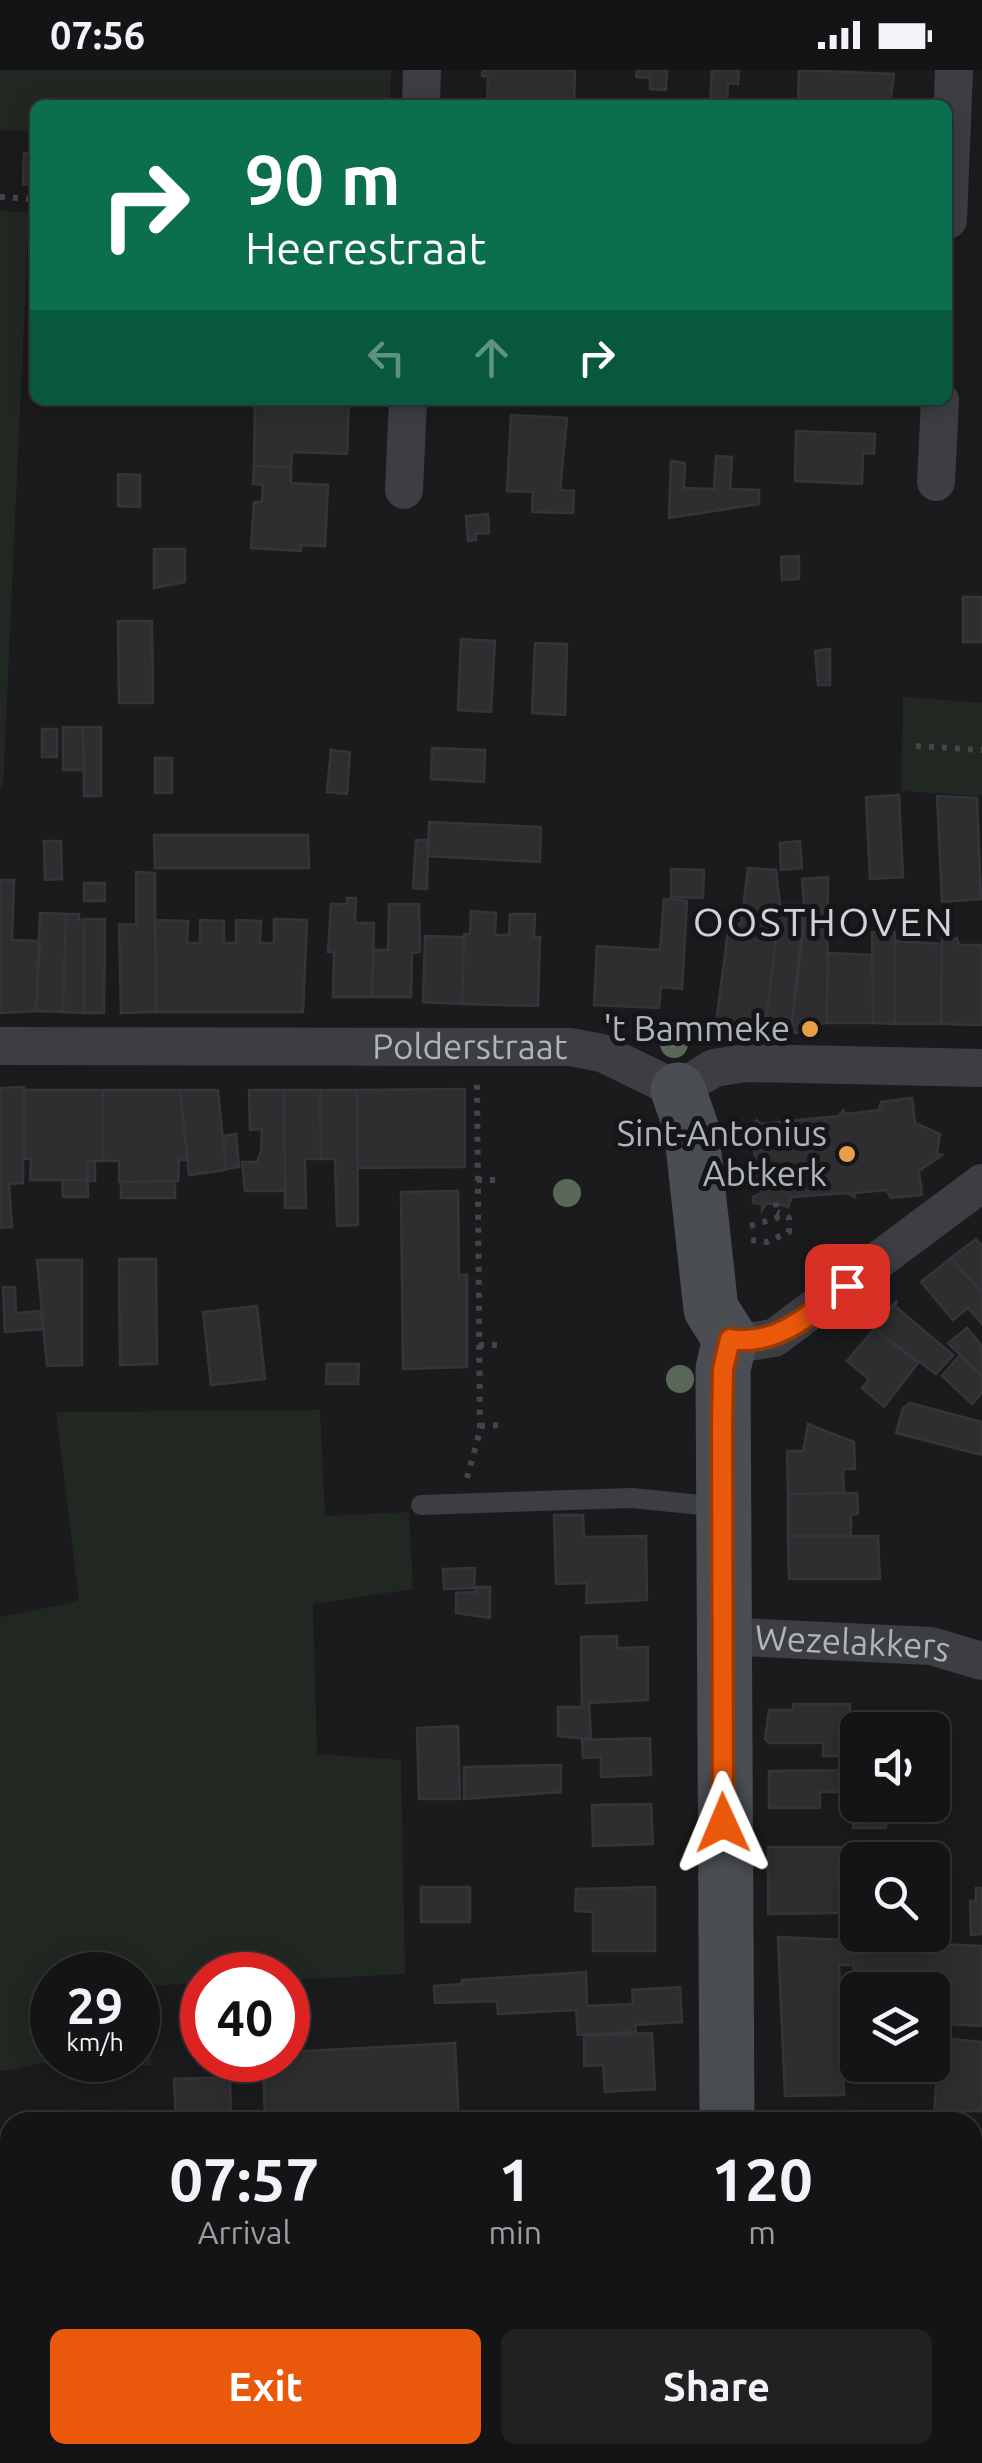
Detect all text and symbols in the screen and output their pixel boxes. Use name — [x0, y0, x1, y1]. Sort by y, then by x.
text: 07:56 — [50, 14, 145, 56]
icon: right — [80, 140, 210, 270]
text: 90 m — [245, 140, 401, 218]
text: Heerestraat — [245, 222, 486, 273]
icon: left — [359, 330, 414, 385]
icon: ahead — [464, 330, 519, 385]
icon: right — [569, 330, 624, 385]
district label: OOSTHOVEN — [693, 899, 955, 944]
place label: 't Bammeke — [603, 1008, 790, 1048]
marker: 't Bammeke — [799, 1018, 821, 1040]
street label: Polderstraat — [372, 1026, 568, 1066]
place label: Sint-Antonius Abtkerk — [617, 1113, 827, 1193]
marker: Sint-Antonius Abtkerk — [836, 1143, 858, 1165]
pin — [805, 1244, 890, 1329]
icon: arrive — [820, 1259, 875, 1314]
street label: Wezelakkers — [754, 1617, 956, 1670]
map controls — [840, 1712, 950, 2082]
button: sound — [840, 1712, 950, 1822]
position arrow — [671, 1771, 775, 1875]
button: search — [840, 1842, 950, 1952]
speed limit sign: 40 — [180, 1952, 310, 2082]
button: layers — [840, 1972, 950, 2082]
text: 29 — [67, 1977, 123, 2033]
text: km/h — [66, 2028, 124, 2056]
text: 07:57 — [169, 2145, 319, 2212]
text: 1 — [498, 2145, 532, 2212]
text: 120 — [711, 2145, 813, 2212]
text: Arrival — [198, 2214, 291, 2250]
text: min — [488, 2214, 542, 2250]
text: m — [748, 2214, 776, 2250]
button: Exit — [50, 2329, 481, 2444]
button: Share — [501, 2329, 932, 2444]

